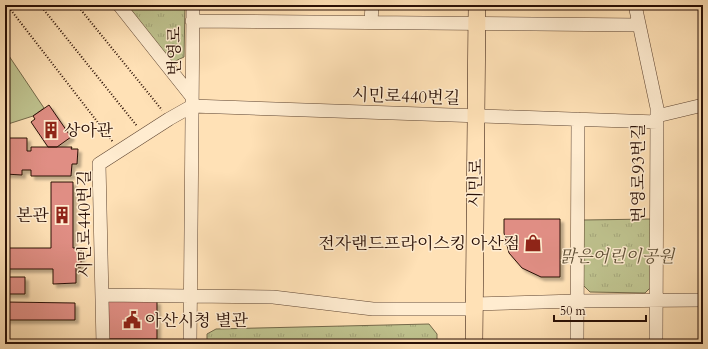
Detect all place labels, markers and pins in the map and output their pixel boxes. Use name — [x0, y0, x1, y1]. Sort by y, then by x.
place label: 상아관 — [64, 119, 114, 142]
building icon: 상아관 — [41, 120, 61, 140]
place label: 본관 — [16, 204, 50, 227]
building icon: 본관 — [52, 205, 72, 225]
place label: 전자랜드프라이스킹 아산점 — [318, 232, 520, 255]
shop icon: 전자랜드프라이스킹 아산점 — [523, 233, 543, 253]
place label: 아산시청 별관 — [145, 309, 249, 332]
public building icon: 아산시청 별관 — [122, 310, 142, 330]

